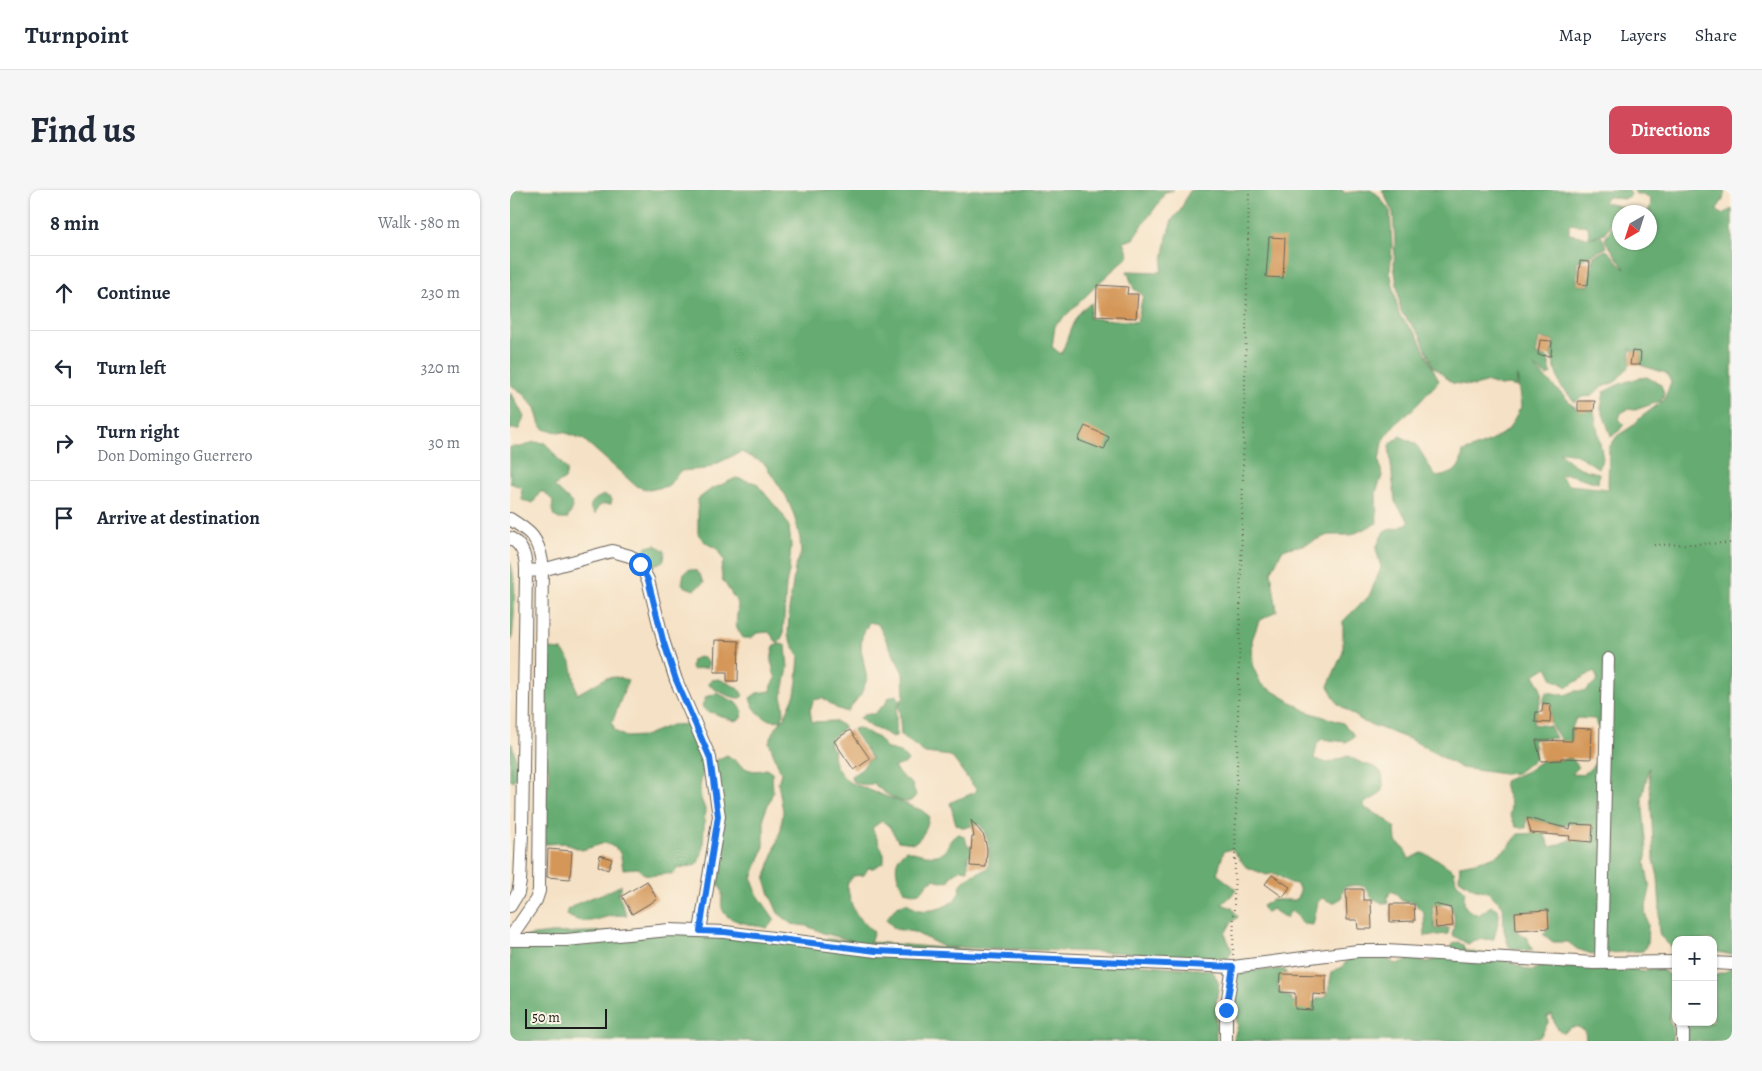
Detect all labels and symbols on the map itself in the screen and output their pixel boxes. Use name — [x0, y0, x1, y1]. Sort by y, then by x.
north arrow — [1612, 205, 1657, 250]
route start — [629, 553, 652, 576]
route end — [1215, 999, 1238, 1022]
scale bar — [525, 1006, 608, 1029]

